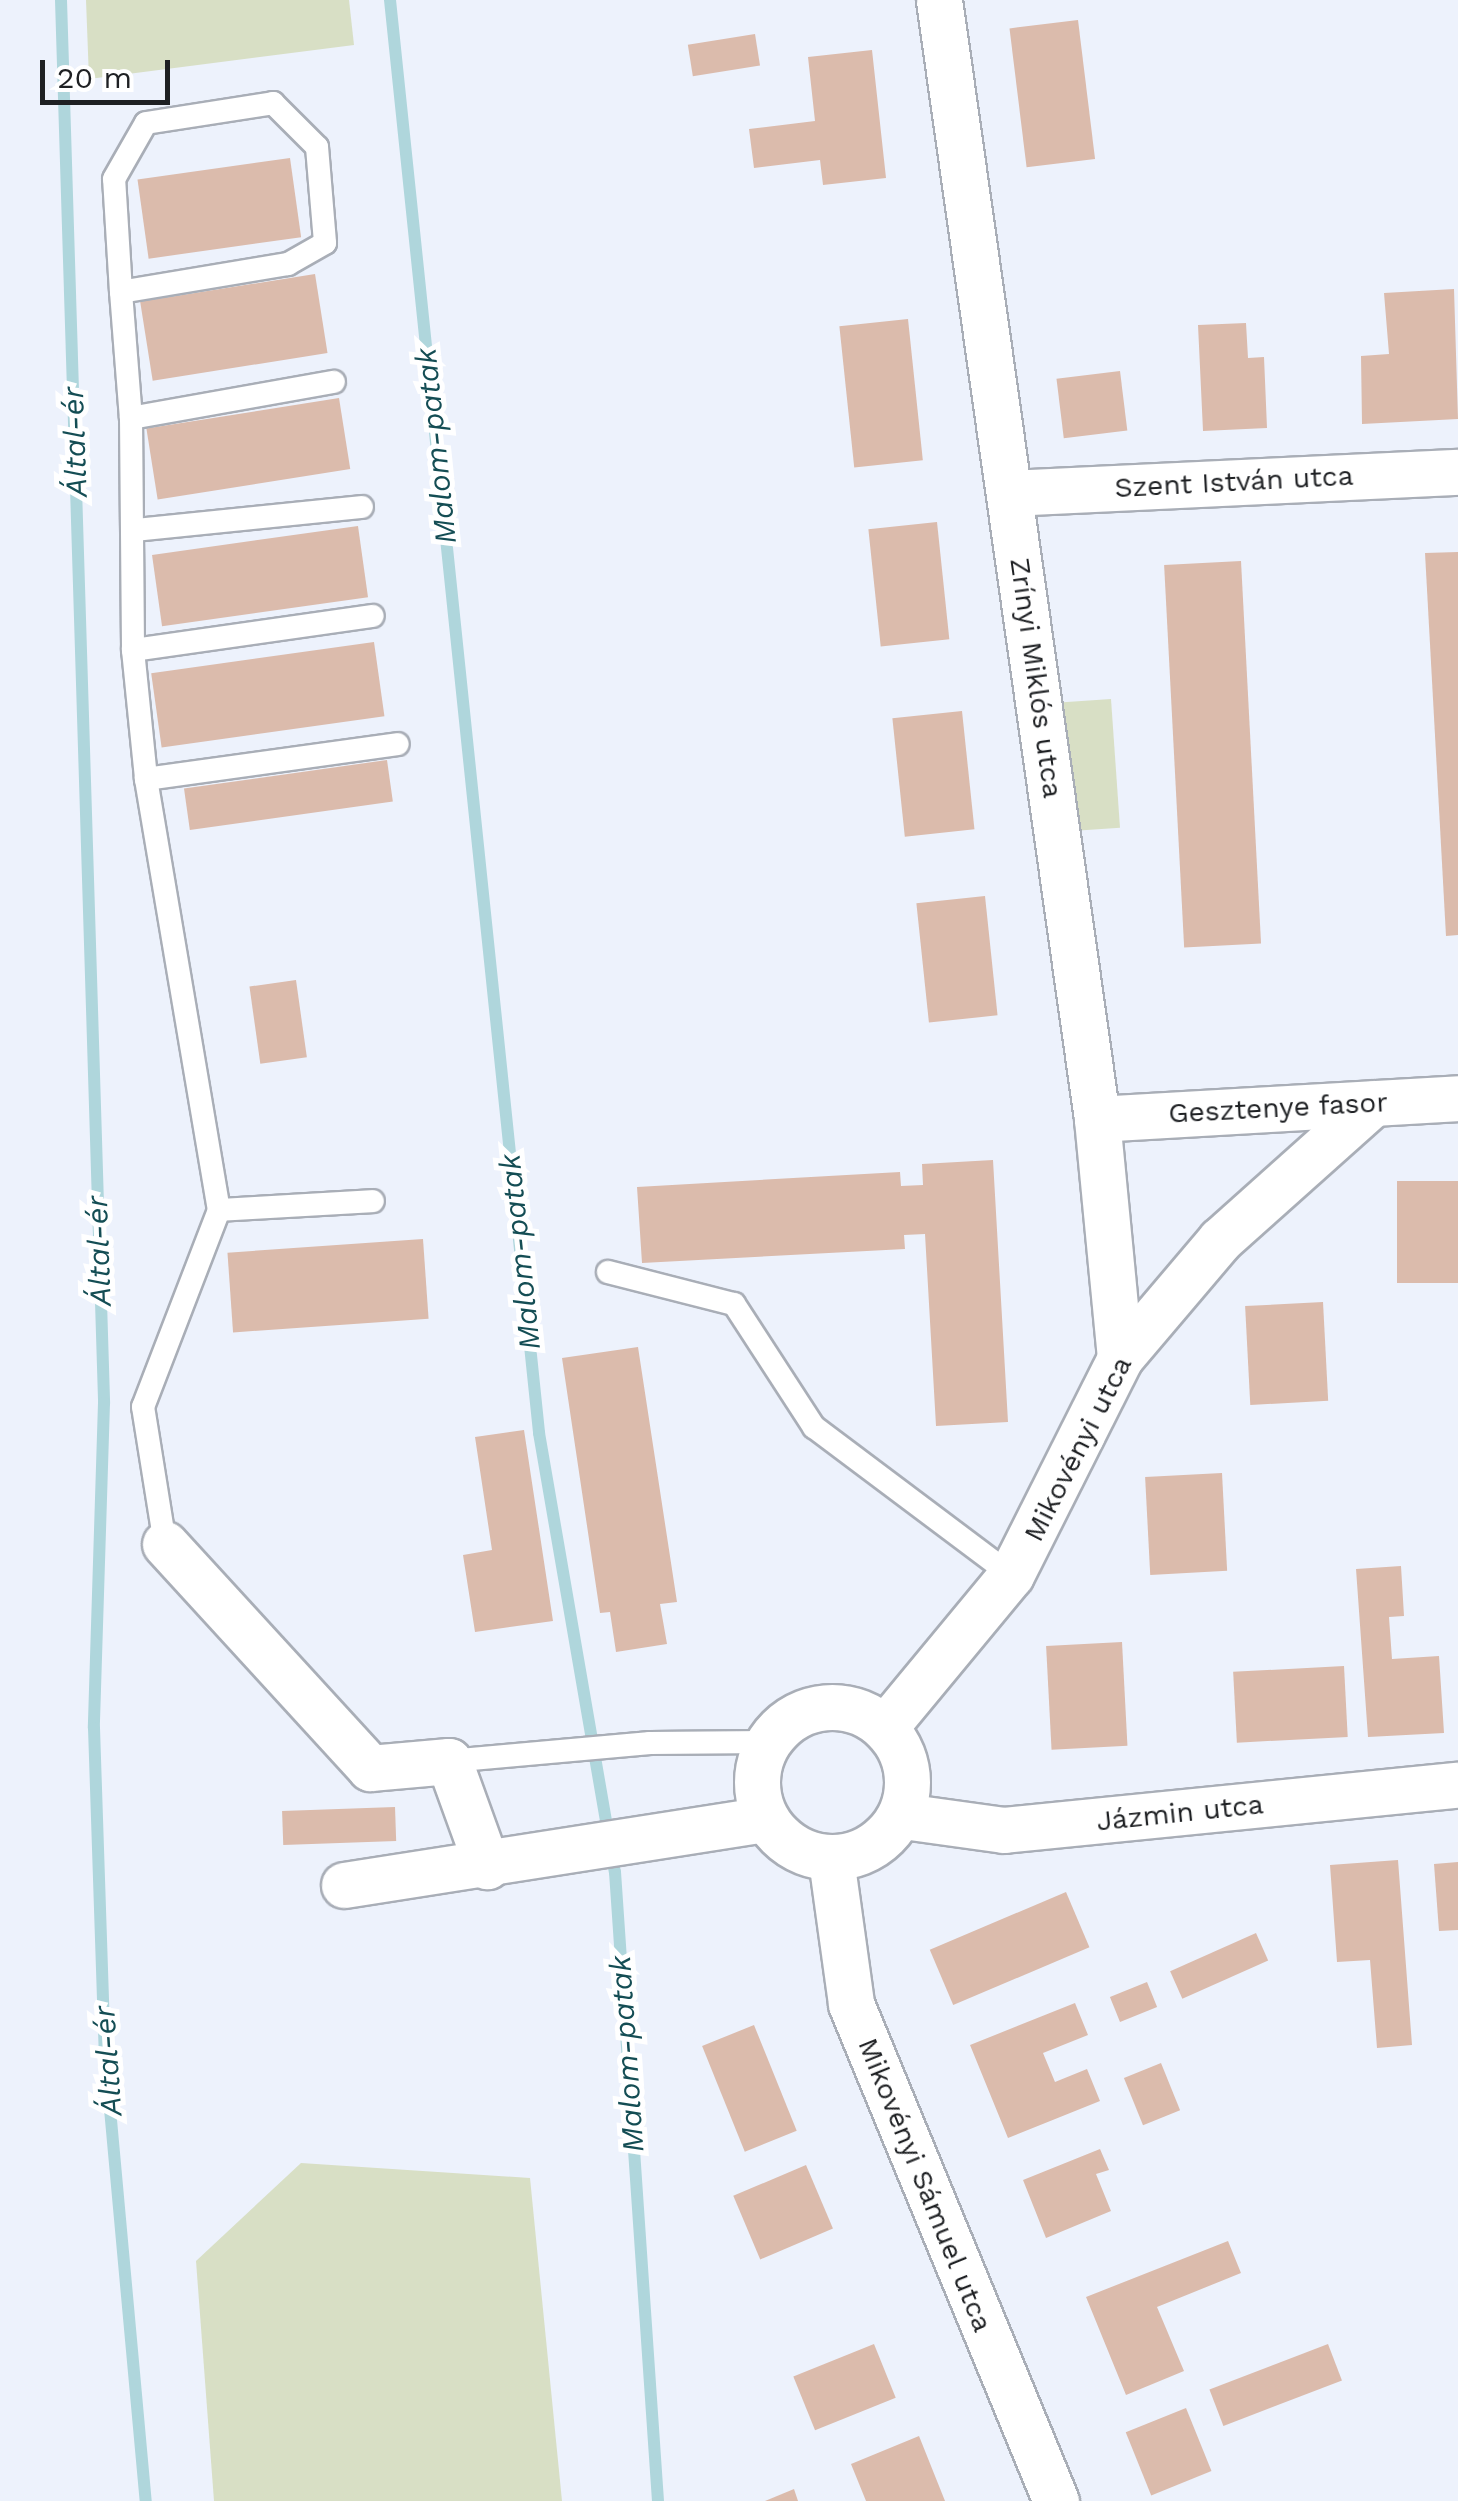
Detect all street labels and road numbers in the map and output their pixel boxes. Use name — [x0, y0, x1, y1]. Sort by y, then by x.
street label: Szent István utca — [1114, 459, 1354, 505]
street label: Zrínyi Miklós utca — [1003, 556, 1069, 800]
street label: Gesztenye fasor — [1167, 1085, 1389, 1131]
street label: Mikovényi utca — [1017, 1351, 1139, 1547]
street label: Jázmin utca — [1095, 1788, 1265, 1838]
street label: Mikovényi Sámuel utca — [850, 2033, 1000, 2337]

